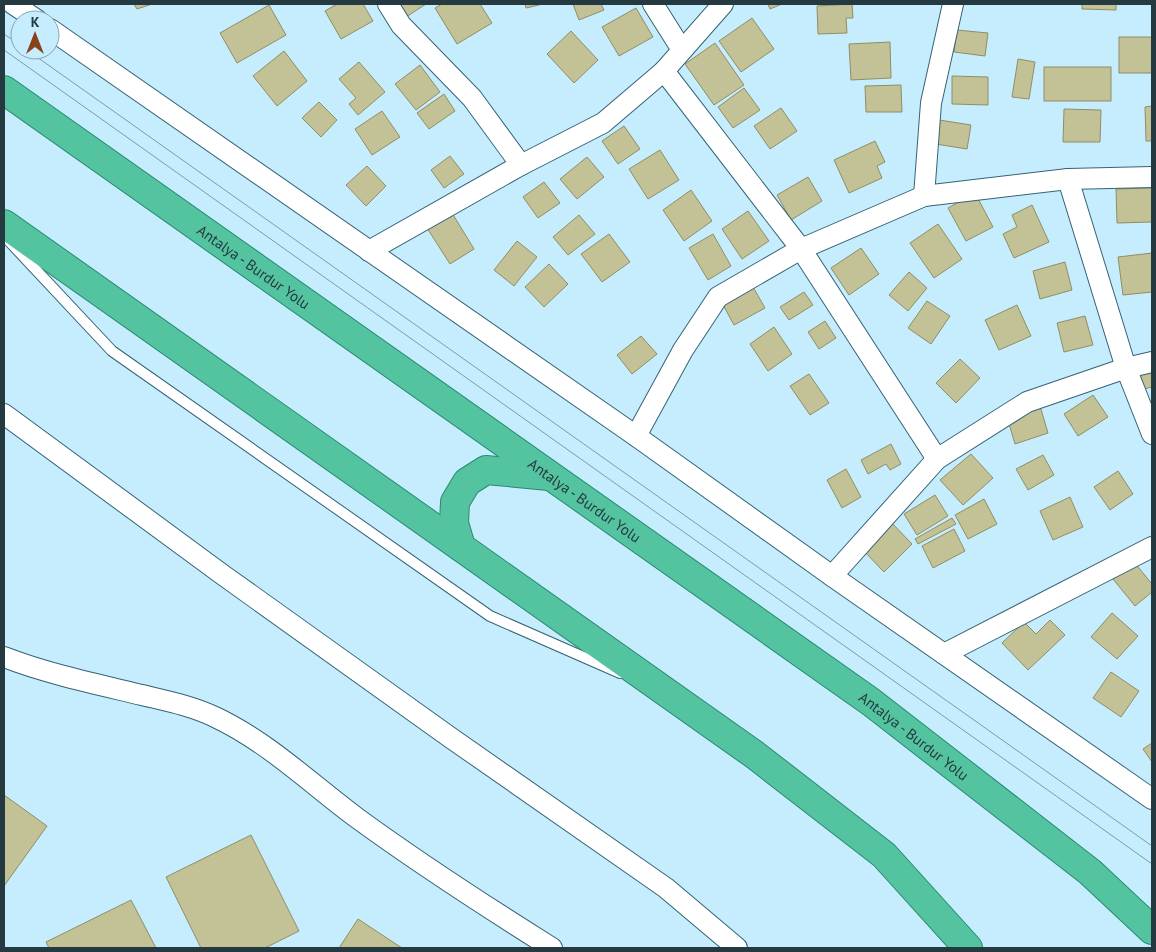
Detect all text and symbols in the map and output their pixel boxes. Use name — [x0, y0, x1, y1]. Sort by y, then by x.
north arrow — [10, 10, 60, 60]
text: K — [31, 13, 40, 31]
street label: Antalya - Burdur Yolu — [194, 220, 314, 313]
street label: Antalya - Burdur Yolu — [525, 454, 645, 546]
street label: Antalya - Burdur Yolu — [856, 687, 973, 784]

